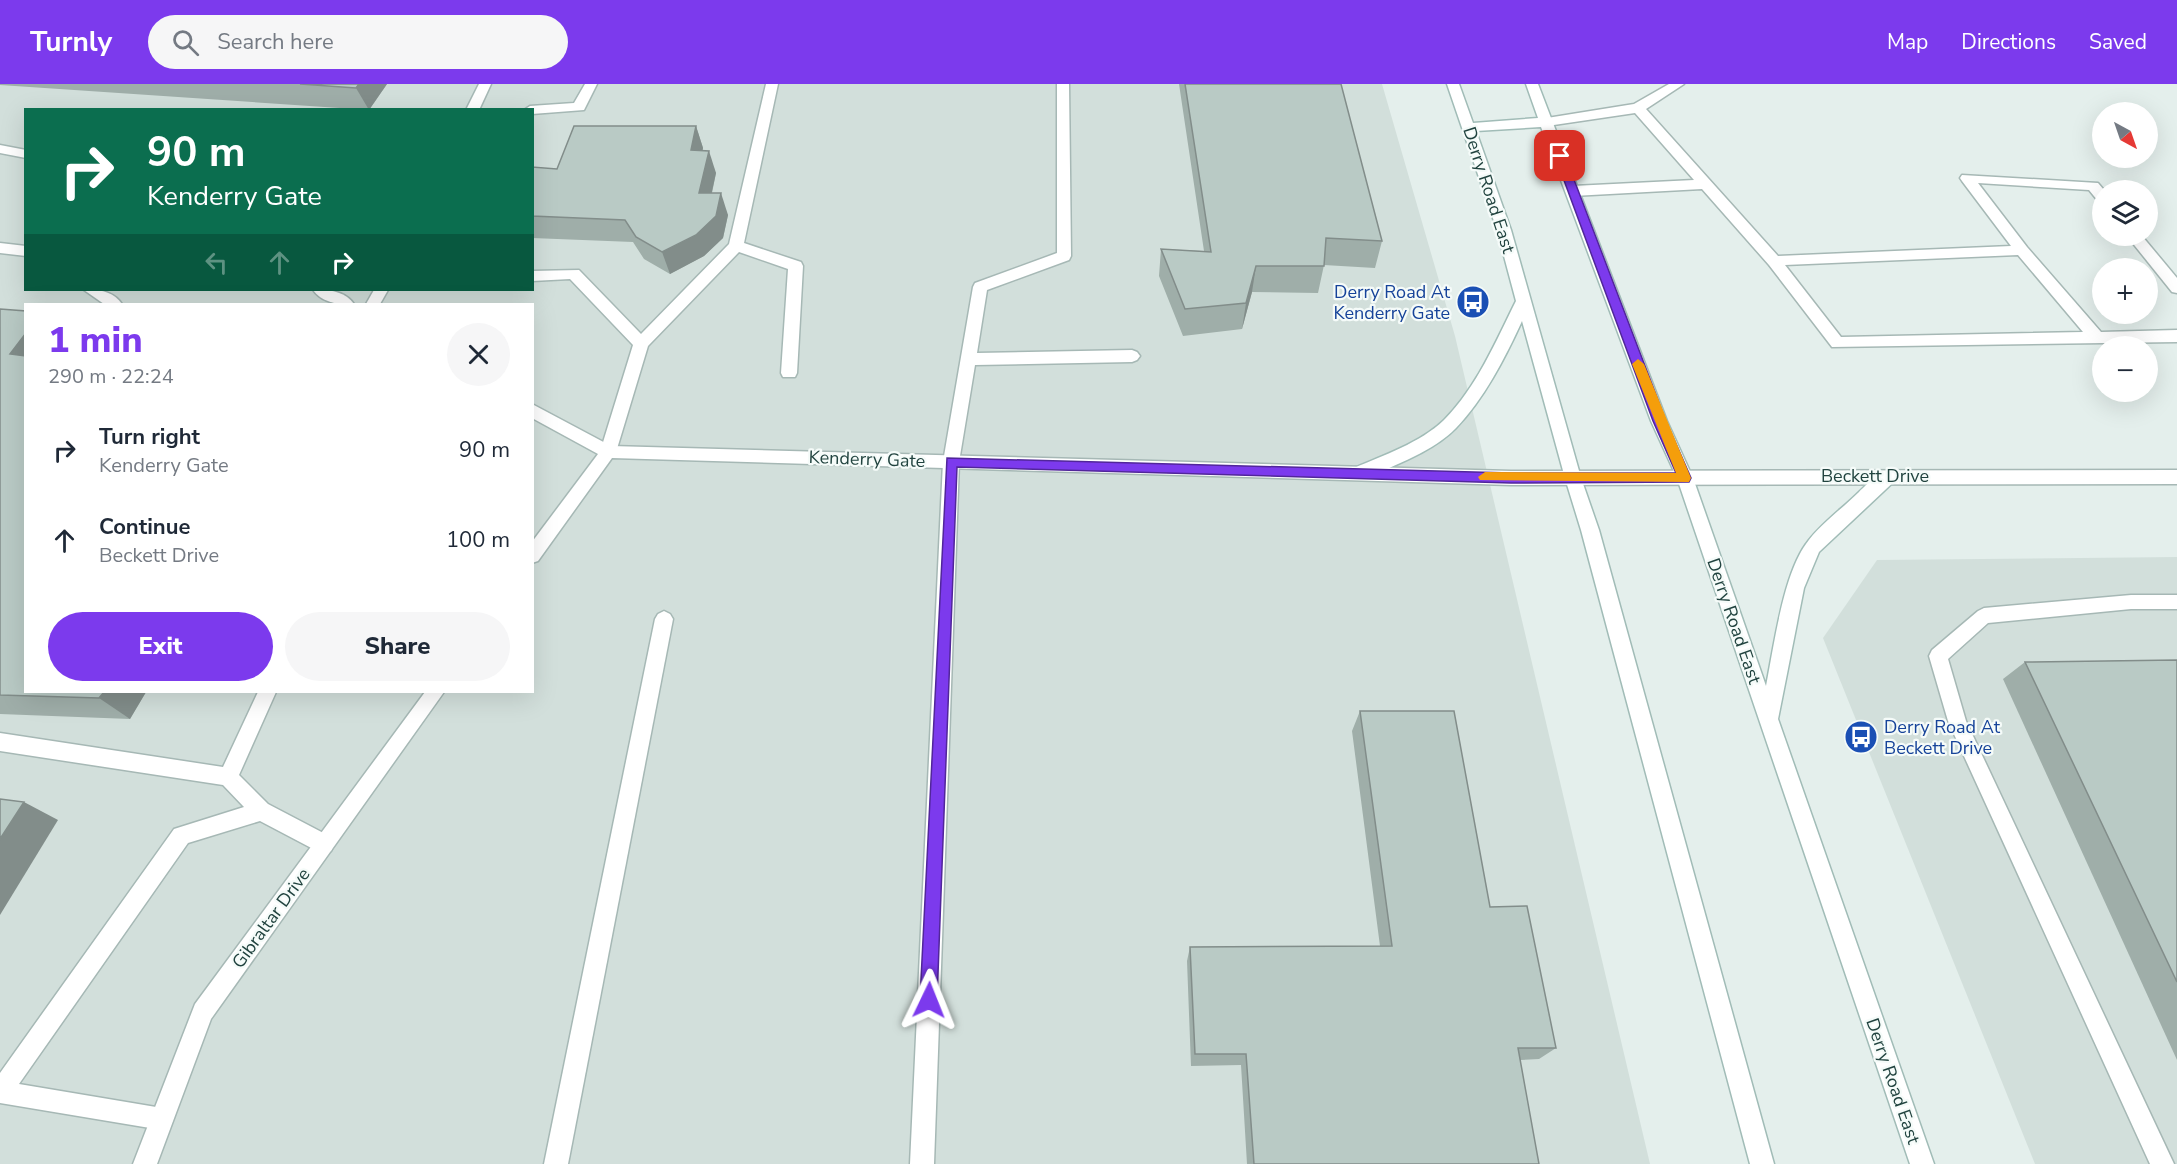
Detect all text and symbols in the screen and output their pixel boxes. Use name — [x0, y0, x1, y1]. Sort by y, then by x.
search box — [148, 15, 568, 69]
text: Turnly — [30, 23, 112, 61]
icon: search — [169, 26, 202, 59]
text: Search here — [217, 27, 334, 57]
text: Map — [1887, 28, 1928, 56]
text: Directions — [1961, 28, 2056, 56]
text: Saved — [2089, 28, 2147, 56]
north arrow — [2092, 102, 2158, 168]
map controls — [2092, 102, 2158, 402]
text: 90 m — [147, 124, 246, 181]
street label: Derry Road East — [1457, 124, 1521, 257]
pin — [1534, 130, 1585, 181]
icon: right — [48, 132, 126, 210]
icon: arrive — [1543, 139, 1576, 172]
text: Kenderry Gate — [147, 178, 322, 215]
button: layers — [2092, 180, 2158, 246]
icon: left — [200, 246, 233, 279]
icon: ahead — [263, 246, 296, 279]
icon: right — [326, 246, 359, 279]
button: + — [2092, 258, 2158, 324]
place label: Derry Road At Kenderry Gate — [1333, 280, 1451, 325]
bus stop icon: Derry Road At Kenderry Gate — [1455, 284, 1491, 320]
text: 1 min — [48, 316, 143, 365]
button: close — [447, 323, 510, 386]
button: − — [2092, 336, 2158, 402]
text: 290 m · 22:24 — [48, 363, 174, 390]
text: Turn right — [99, 422, 200, 452]
icon: right — [48, 434, 81, 467]
text: 90 m — [459, 435, 510, 465]
street label: Kenderry Gate — [808, 445, 926, 473]
text: Kenderry Gate — [99, 452, 229, 479]
street label: Beckett Drive — [1821, 464, 1929, 488]
text: Continue — [99, 512, 190, 542]
icon: ahead — [48, 524, 81, 557]
text: 100 m — [446, 525, 510, 555]
text: Beckett Drive — [99, 542, 219, 569]
street label: Derry Road East — [1701, 555, 1767, 688]
button: Exit — [48, 612, 273, 681]
button: Share — [285, 612, 510, 681]
place label: Derry Road At Beckett Drive — [1884, 715, 2001, 760]
bus stop icon: Derry Road At Beckett Drive — [1843, 719, 1879, 755]
street label: Gibraltar Drive — [226, 863, 316, 973]
position arrow — [897, 968, 961, 1032]
street label: Derry Road East — [1860, 1015, 1926, 1148]

